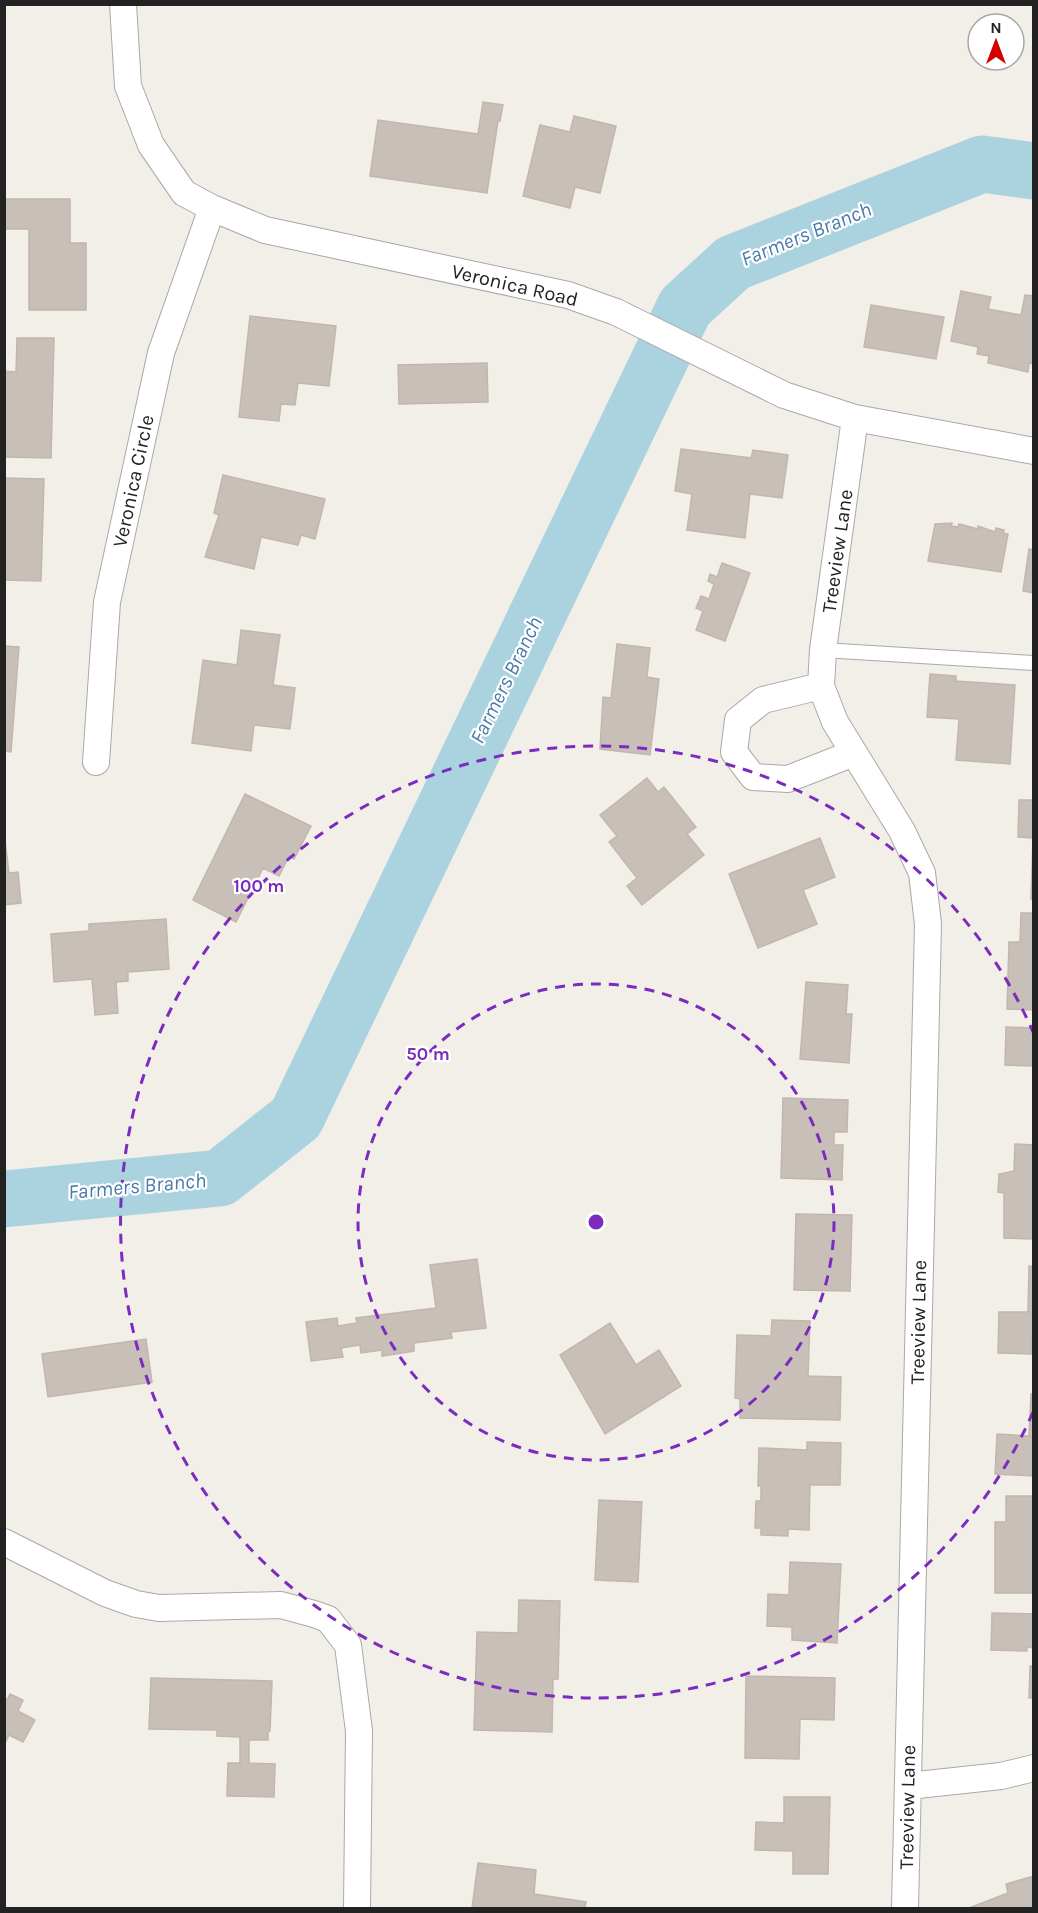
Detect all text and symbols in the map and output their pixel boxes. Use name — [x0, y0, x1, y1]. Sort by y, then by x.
north arrow — [966, 12, 1026, 72]
text: N — [990, 18, 1002, 37]
water label: Farmers Branch — [737, 197, 875, 271]
street label: Veronica Road — [449, 260, 580, 311]
street label: Veronica Circle — [108, 413, 159, 549]
street label: Treeview Lane — [817, 488, 858, 614]
water label: Farmers Branch — [465, 613, 547, 747]
text: 100 m — [234, 875, 284, 897]
text: 50 m — [406, 1043, 450, 1065]
water label: Farmers Branch — [67, 1168, 207, 1204]
centre of rings — [586, 1212, 606, 1232]
street label: Treeview Lane — [906, 1260, 931, 1384]
street label: Treeview Lane — [895, 1745, 920, 1869]

